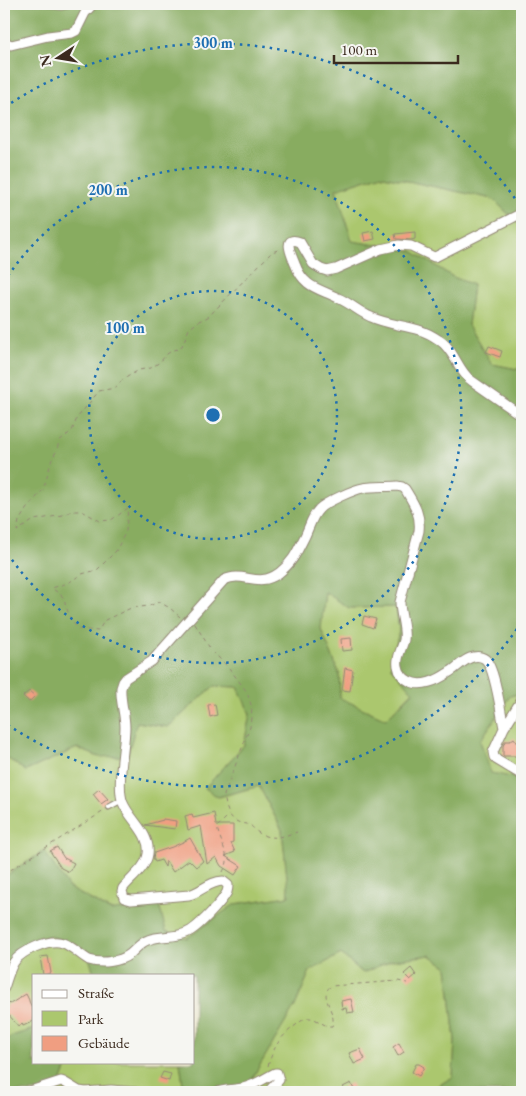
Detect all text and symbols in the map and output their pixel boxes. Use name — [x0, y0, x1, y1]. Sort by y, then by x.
north arrow — [32, 32, 82, 82]
scale bar — [334, 32, 457, 64]
text: 300 m — [193, 33, 233, 52]
text: 100 m — [341, 40, 378, 59]
text: N — [35, 53, 55, 68]
text: 200 m — [88, 180, 128, 199]
text: 100 m — [105, 318, 145, 337]
centre of rings — [204, 406, 222, 424]
legend — [32, 974, 195, 1064]
text: Straße — [78, 983, 114, 1002]
text: Park — [78, 1009, 105, 1028]
text: Gebäude — [78, 1033, 130, 1052]

